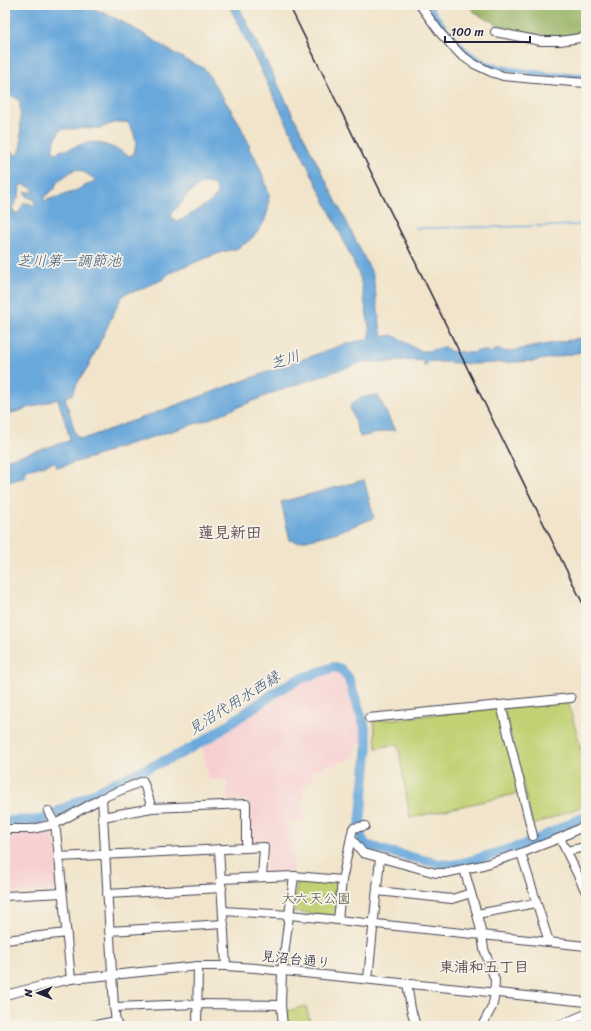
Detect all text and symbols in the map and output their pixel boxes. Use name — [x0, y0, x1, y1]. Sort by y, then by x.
scale bar — [445, 18, 530, 44]
text: 100 m — [451, 21, 484, 43]
water label: 芝川第一調節池 — [16, 248, 122, 274]
water label: 芝川 — [267, 343, 303, 377]
district label: 蓮見新田 — [198, 518, 262, 547]
water label: 見沼代用水西縁 — [183, 664, 286, 742]
park label: 大六天公園 — [281, 886, 351, 911]
street label: 見沼台通り — [260, 943, 332, 976]
district label: 東浦和五丁目 — [439, 954, 529, 980]
north arrow — [18, 973, 58, 1013]
text: N — [19, 989, 38, 998]

